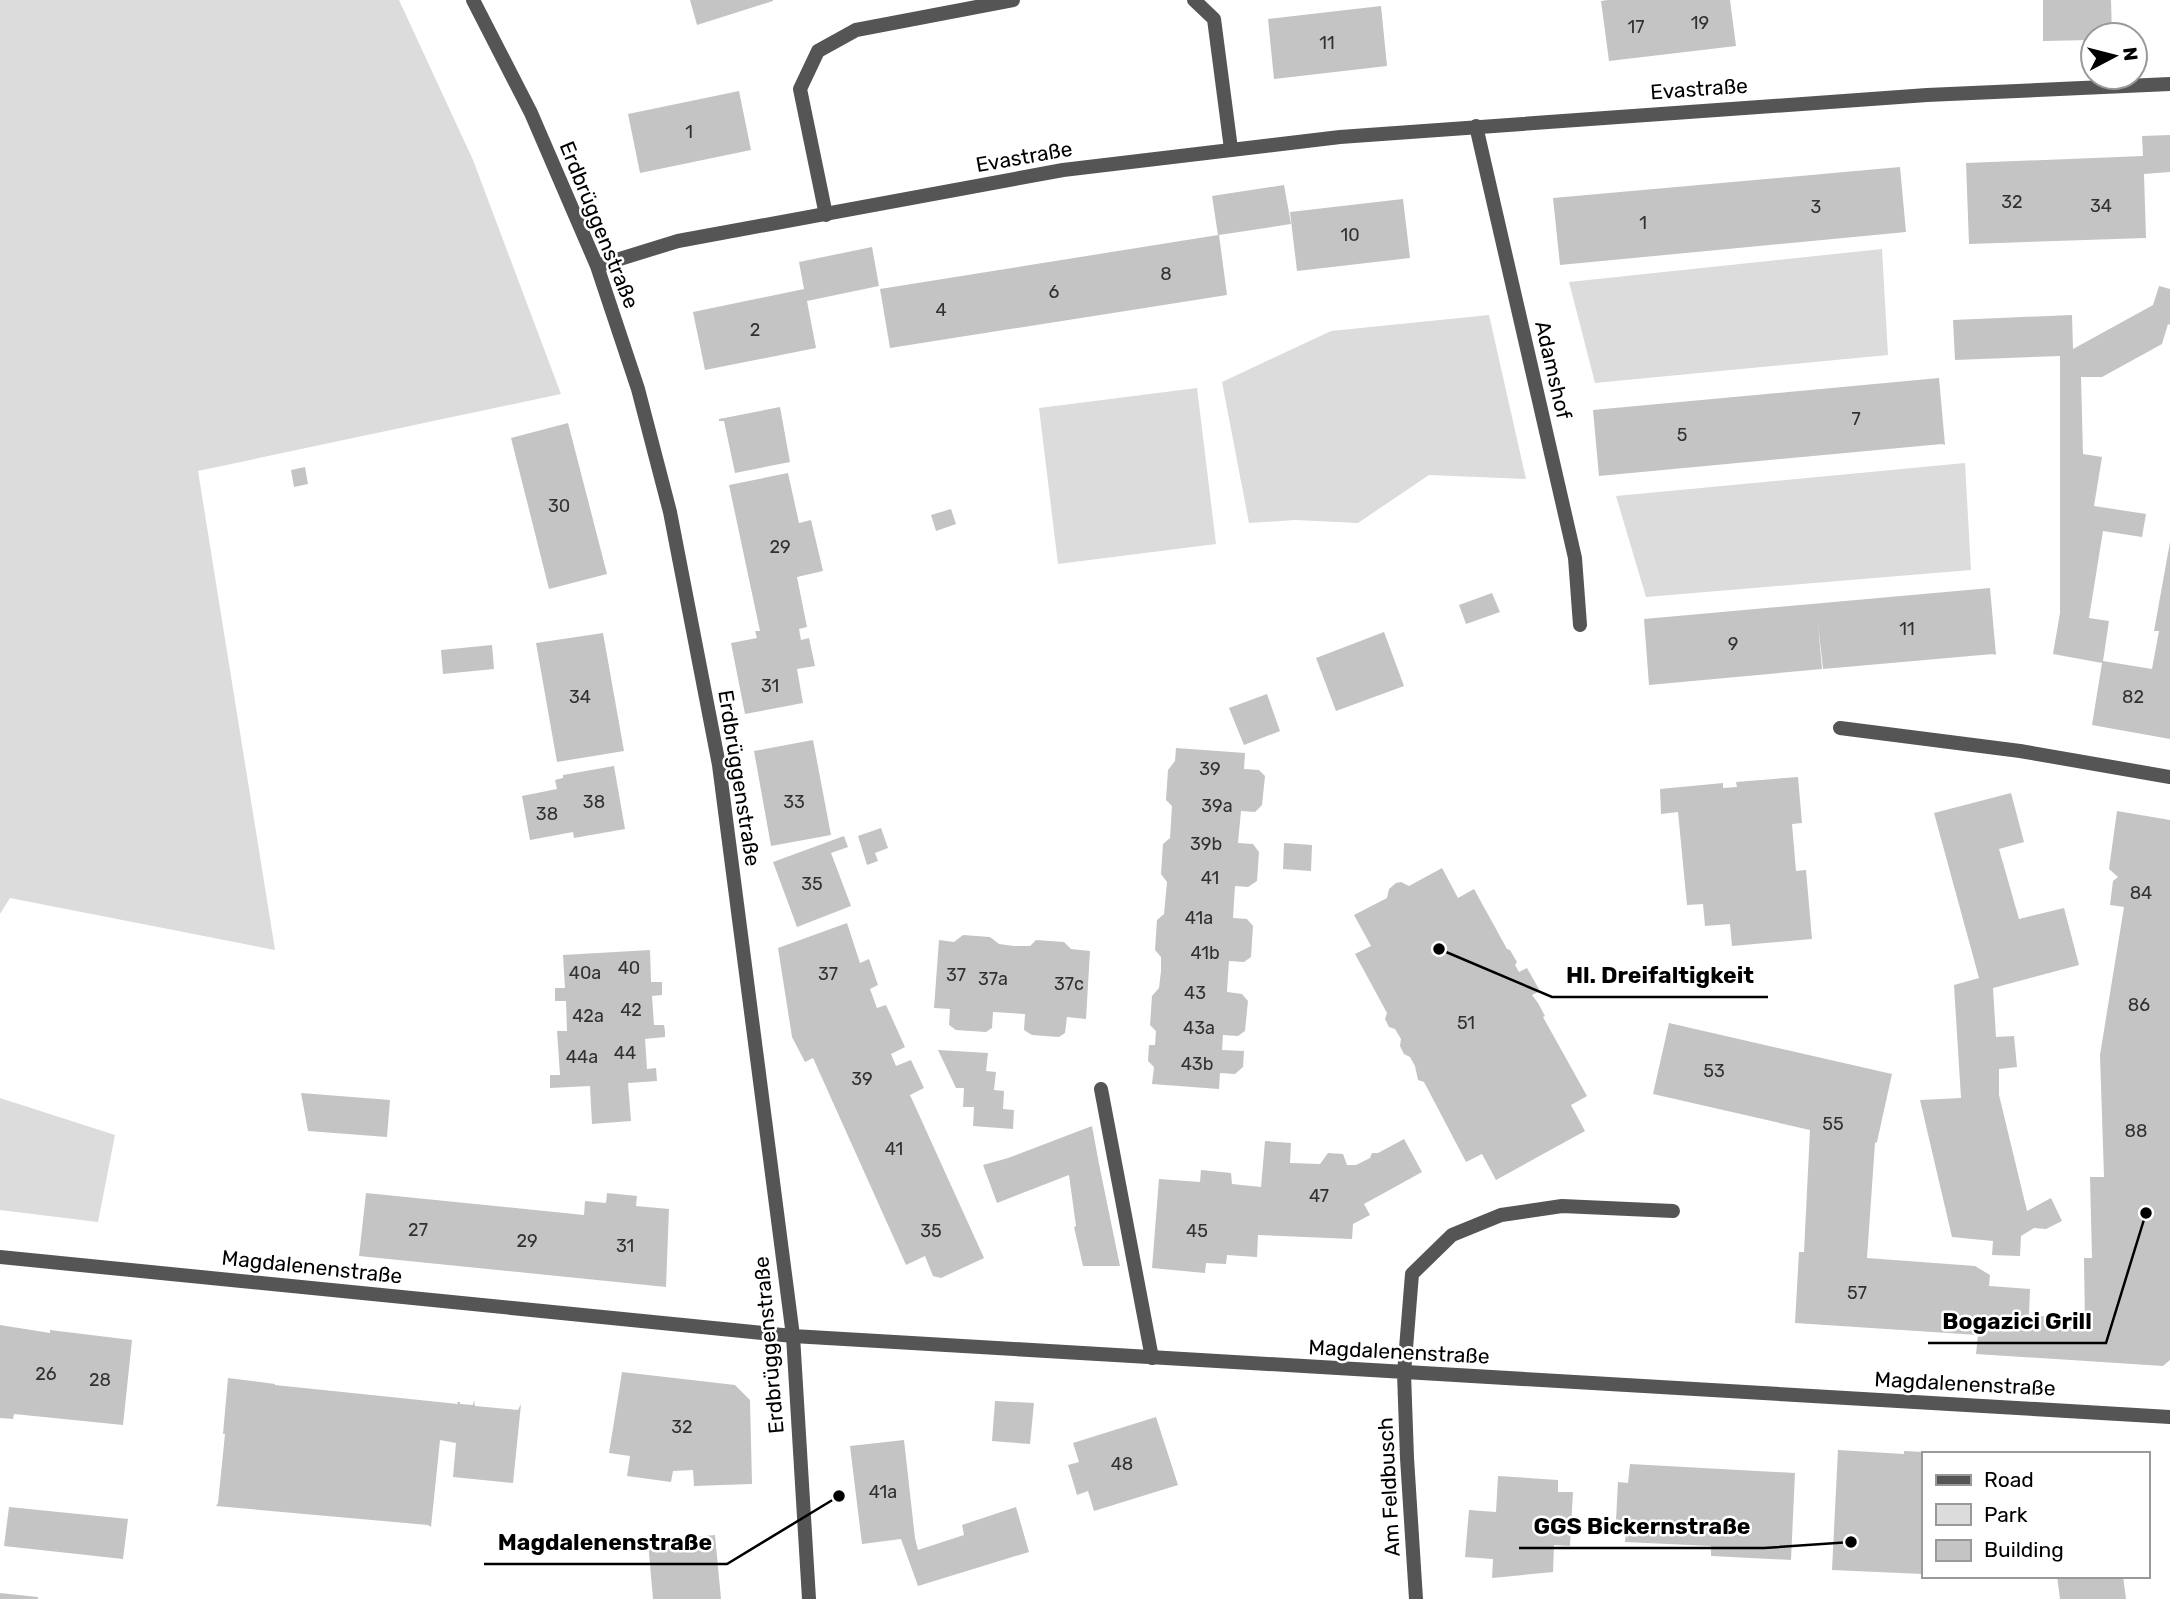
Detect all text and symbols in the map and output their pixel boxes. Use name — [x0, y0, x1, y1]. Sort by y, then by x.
house number: 19 — [1691, 12, 1709, 34]
house number: 17 — [1628, 16, 1644, 38]
north arrow — [2079, 21, 2149, 91]
house number: 11 — [1319, 32, 1335, 54]
text: N — [2118, 46, 2143, 62]
street label: Evastraße — [1649, 73, 1749, 104]
house number: 1 — [685, 121, 693, 143]
street label: Evastraße — [974, 136, 1074, 177]
street label: Erdbrüggenstraße — [555, 138, 644, 312]
house number: 32 — [2001, 191, 2023, 213]
house number: 34 — [2090, 195, 2112, 217]
house number: 3 — [1811, 196, 1821, 218]
house number: 1 — [1639, 212, 1647, 234]
house number: 10 — [1340, 224, 1360, 246]
house number: 8 — [1160, 263, 1172, 285]
house number: 6 — [1049, 281, 1060, 303]
house number: 4 — [935, 299, 947, 321]
street label: Adamshof — [1530, 318, 1577, 422]
house number: 2 — [750, 319, 760, 341]
house number: 7 — [1851, 408, 1861, 430]
house number: 5 — [1677, 424, 1687, 446]
house number: 30 — [548, 495, 570, 517]
house number: 29 — [769, 536, 791, 558]
house number: 11 — [1899, 618, 1915, 640]
house number: 9 — [1728, 633, 1738, 655]
house number: 31 — [761, 675, 779, 697]
house number: 34 — [569, 686, 591, 708]
house number: 82 — [2122, 686, 2144, 708]
street label: Erdbrüggenstraße — [713, 688, 766, 868]
house number: 39 — [1199, 758, 1221, 780]
house number: 38 — [583, 791, 605, 813]
house number: 33 — [783, 791, 805, 813]
house number: 39a — [1201, 795, 1233, 817]
house number: 38 — [536, 803, 558, 825]
house number: 39b — [1190, 833, 1222, 855]
house number: 41 — [1201, 867, 1219, 889]
house number: 35 — [801, 873, 823, 895]
house number: 84 — [2130, 882, 2152, 904]
house number: 41a — [1185, 907, 1213, 929]
house number: 41b — [1190, 942, 1220, 964]
callout: Hl. Dreifaltigkeit — [1552, 953, 1768, 997]
house number: 40 — [618, 957, 640, 979]
text: Hl. Dreifaltigkeit — [1566, 961, 1754, 989]
house number: 40a — [569, 962, 601, 984]
house number: 37 — [818, 963, 838, 985]
house number: 37 — [946, 964, 966, 986]
house number: 37a — [978, 968, 1008, 990]
house number: 37c — [1054, 973, 1084, 995]
house number: 43 — [1184, 982, 1206, 1004]
house number: 86 — [2128, 994, 2150, 1016]
house number: 42 — [620, 999, 642, 1021]
house number: 42a — [572, 1005, 604, 1027]
house number: 51 — [1457, 1012, 1475, 1034]
house number: 43a — [1183, 1017, 1215, 1039]
house number: 44 — [614, 1042, 636, 1064]
house number: 44a — [566, 1046, 598, 1068]
house number: 43b — [1181, 1053, 1213, 1075]
house number: 53 — [1703, 1060, 1725, 1082]
house number: 39 — [851, 1068, 873, 1090]
house number: 55 — [1822, 1113, 1844, 1135]
house number: 88 — [2125, 1120, 2147, 1142]
house number: 41 — [885, 1138, 903, 1160]
house number: 47 — [1309, 1185, 1329, 1207]
house number: 27 — [408, 1219, 428, 1241]
house number: 35 — [920, 1220, 942, 1242]
house number: 45 — [1186, 1220, 1208, 1242]
house number: 29 — [516, 1230, 538, 1252]
house number: 31 — [616, 1235, 634, 1257]
street label: Magdalenenstraße — [221, 1245, 404, 1288]
street label: Erdbrüggenstraße — [748, 1255, 789, 1435]
house number: 57 — [1847, 1282, 1867, 1304]
callout: Bogazici Grill — [1928, 1299, 2106, 1343]
text: Bogazici Grill — [1942, 1307, 2092, 1335]
street label: Magdalenenstraße — [1308, 1334, 1490, 1369]
house number: 26 — [35, 1363, 57, 1385]
street label: Magdalenenstraße — [1874, 1366, 2056, 1401]
house number: 28 — [89, 1369, 111, 1391]
house number: 32 — [671, 1416, 693, 1438]
street label: Am Feldbusch — [1372, 1417, 1405, 1557]
legend — [1922, 1452, 2149, 1578]
house number: 48 — [1111, 1453, 1133, 1475]
text: Road — [1984, 1467, 2034, 1492]
house number: 41a — [869, 1481, 897, 1503]
text: Park — [1984, 1502, 2028, 1527]
callout: GGS Bickernstraße — [1519, 1504, 1764, 1548]
text: GGS Bickernstraße — [1534, 1512, 1751, 1540]
callout: Magdalenenstraße — [484, 1520, 727, 1564]
text: Magdalenenstraße — [498, 1528, 712, 1556]
text: Building — [1984, 1537, 2064, 1562]

